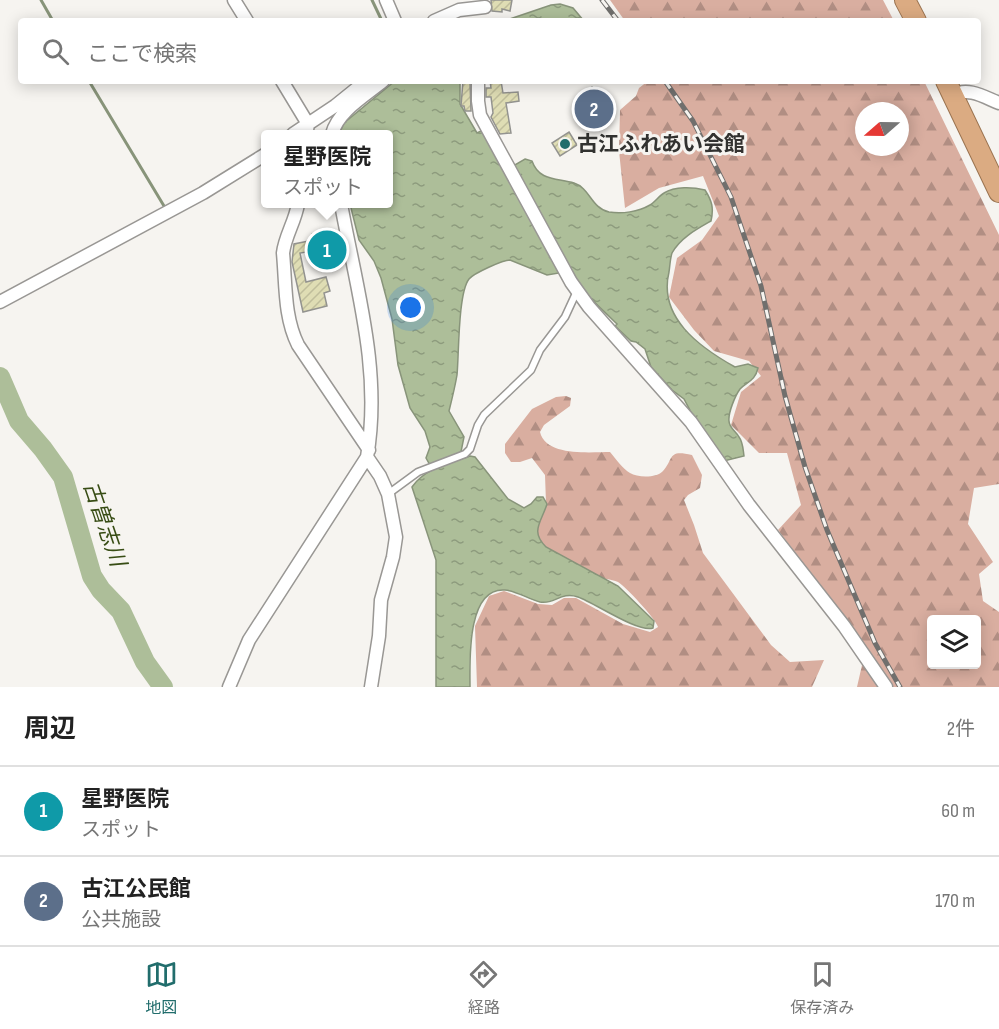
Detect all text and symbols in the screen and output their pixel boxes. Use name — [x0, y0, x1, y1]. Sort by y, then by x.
search box — [18, 18, 981, 84]
icon: search — [39, 35, 72, 68]
text: ここで検索 — [87, 41, 197, 68]
pin: 2 — [574, 86, 614, 132]
north arrow — [855, 102, 909, 156]
popup — [261, 130, 393, 208]
place label: 古江ふれあい会館 — [577, 132, 745, 157]
marker: 古江ふれあい会館 — [558, 137, 572, 151]
text: 星野医院 — [283, 144, 371, 171]
text: スポット — [283, 176, 363, 200]
pin: 1 — [308, 228, 346, 272]
your location — [396, 293, 425, 322]
water label: 古曽志川 — [77, 478, 132, 572]
map controls — [927, 615, 981, 669]
button: layers — [927, 615, 981, 669]
text: 周辺 — [24, 714, 76, 745]
text: 2件 — [947, 717, 975, 741]
text: 星野医院 — [81, 786, 169, 813]
text: 1 — [40, 799, 47, 823]
text: 60 m — [941, 799, 975, 823]
text: スポット — [81, 818, 161, 842]
text: 古江公民館 — [81, 876, 191, 903]
text: 2 — [39, 889, 48, 913]
text: 170 m — [935, 889, 975, 913]
text: 公共施設 — [81, 908, 161, 932]
tab: 地図 — [145, 958, 178, 1018]
tab: 経路 — [467, 958, 500, 1018]
tab: 保存済み — [790, 958, 854, 1018]

